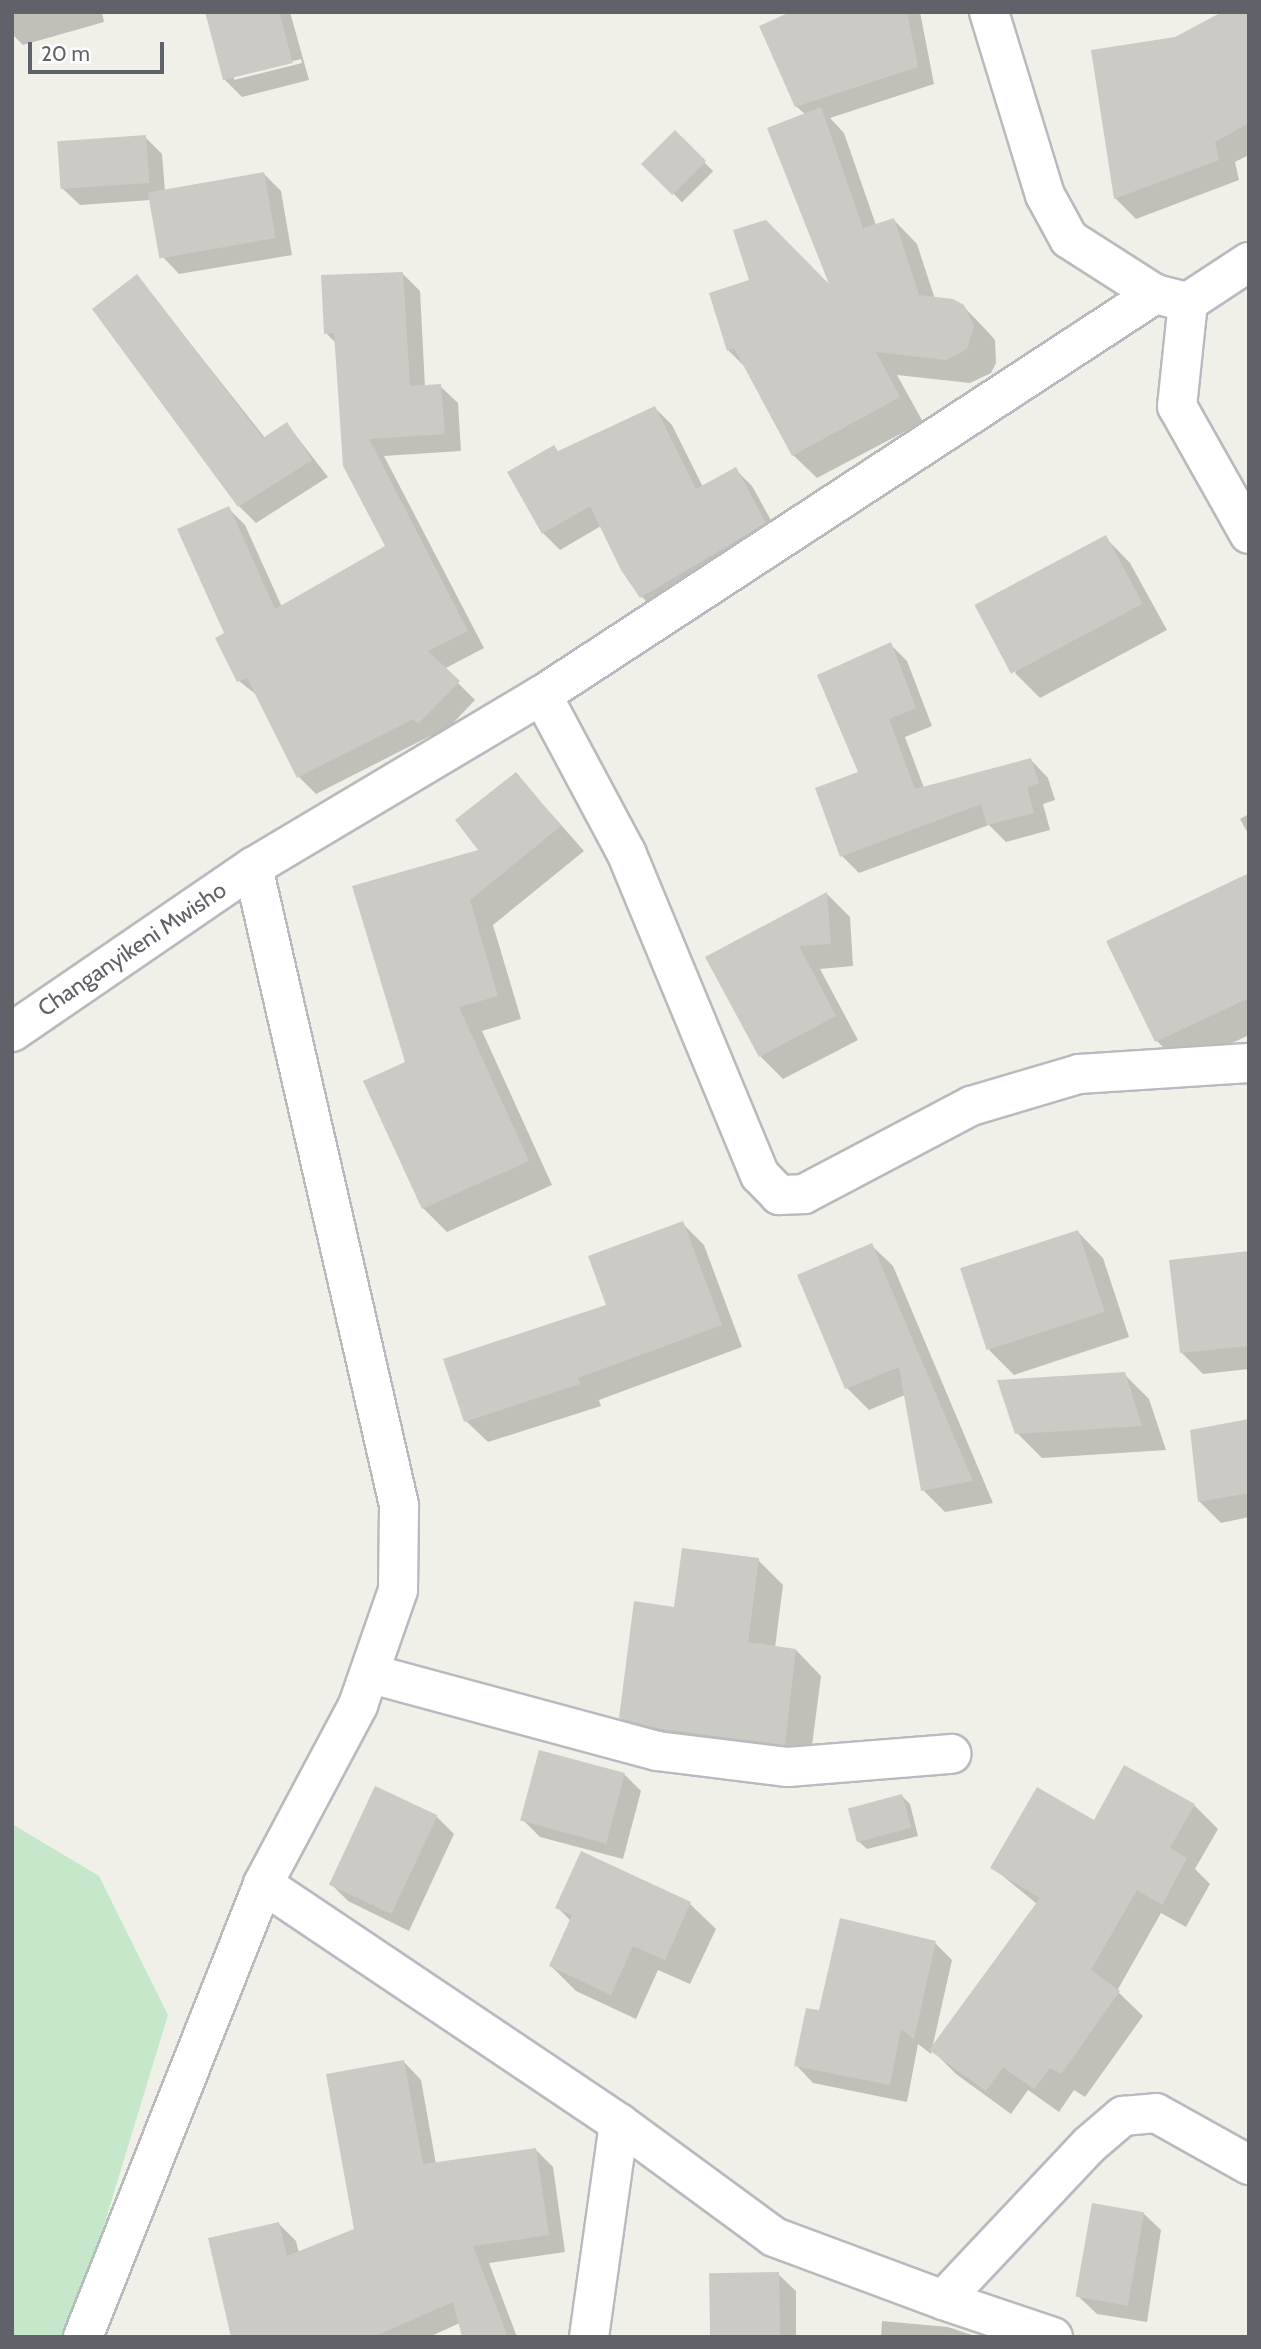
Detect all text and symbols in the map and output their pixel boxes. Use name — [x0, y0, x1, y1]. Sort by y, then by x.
scale bar — [32, 28, 168, 72]
text: 20 m — [41, 41, 90, 66]
street label: Changanyikeni Mwisho — [33, 876, 231, 1022]

